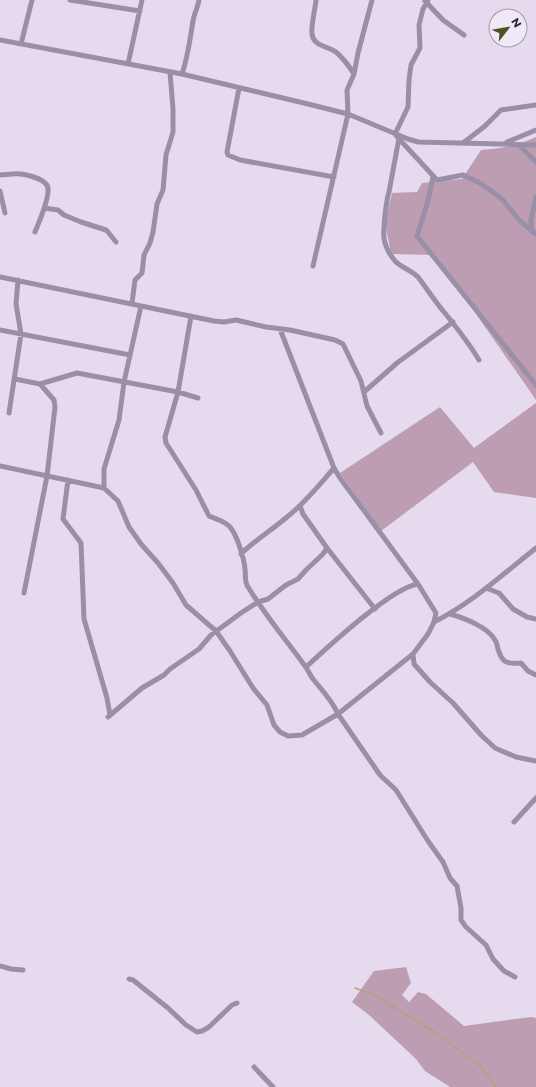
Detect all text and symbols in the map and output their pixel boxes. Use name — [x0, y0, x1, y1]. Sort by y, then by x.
north arrow — [488, 8, 528, 48]
text: N — [508, 15, 525, 30]

